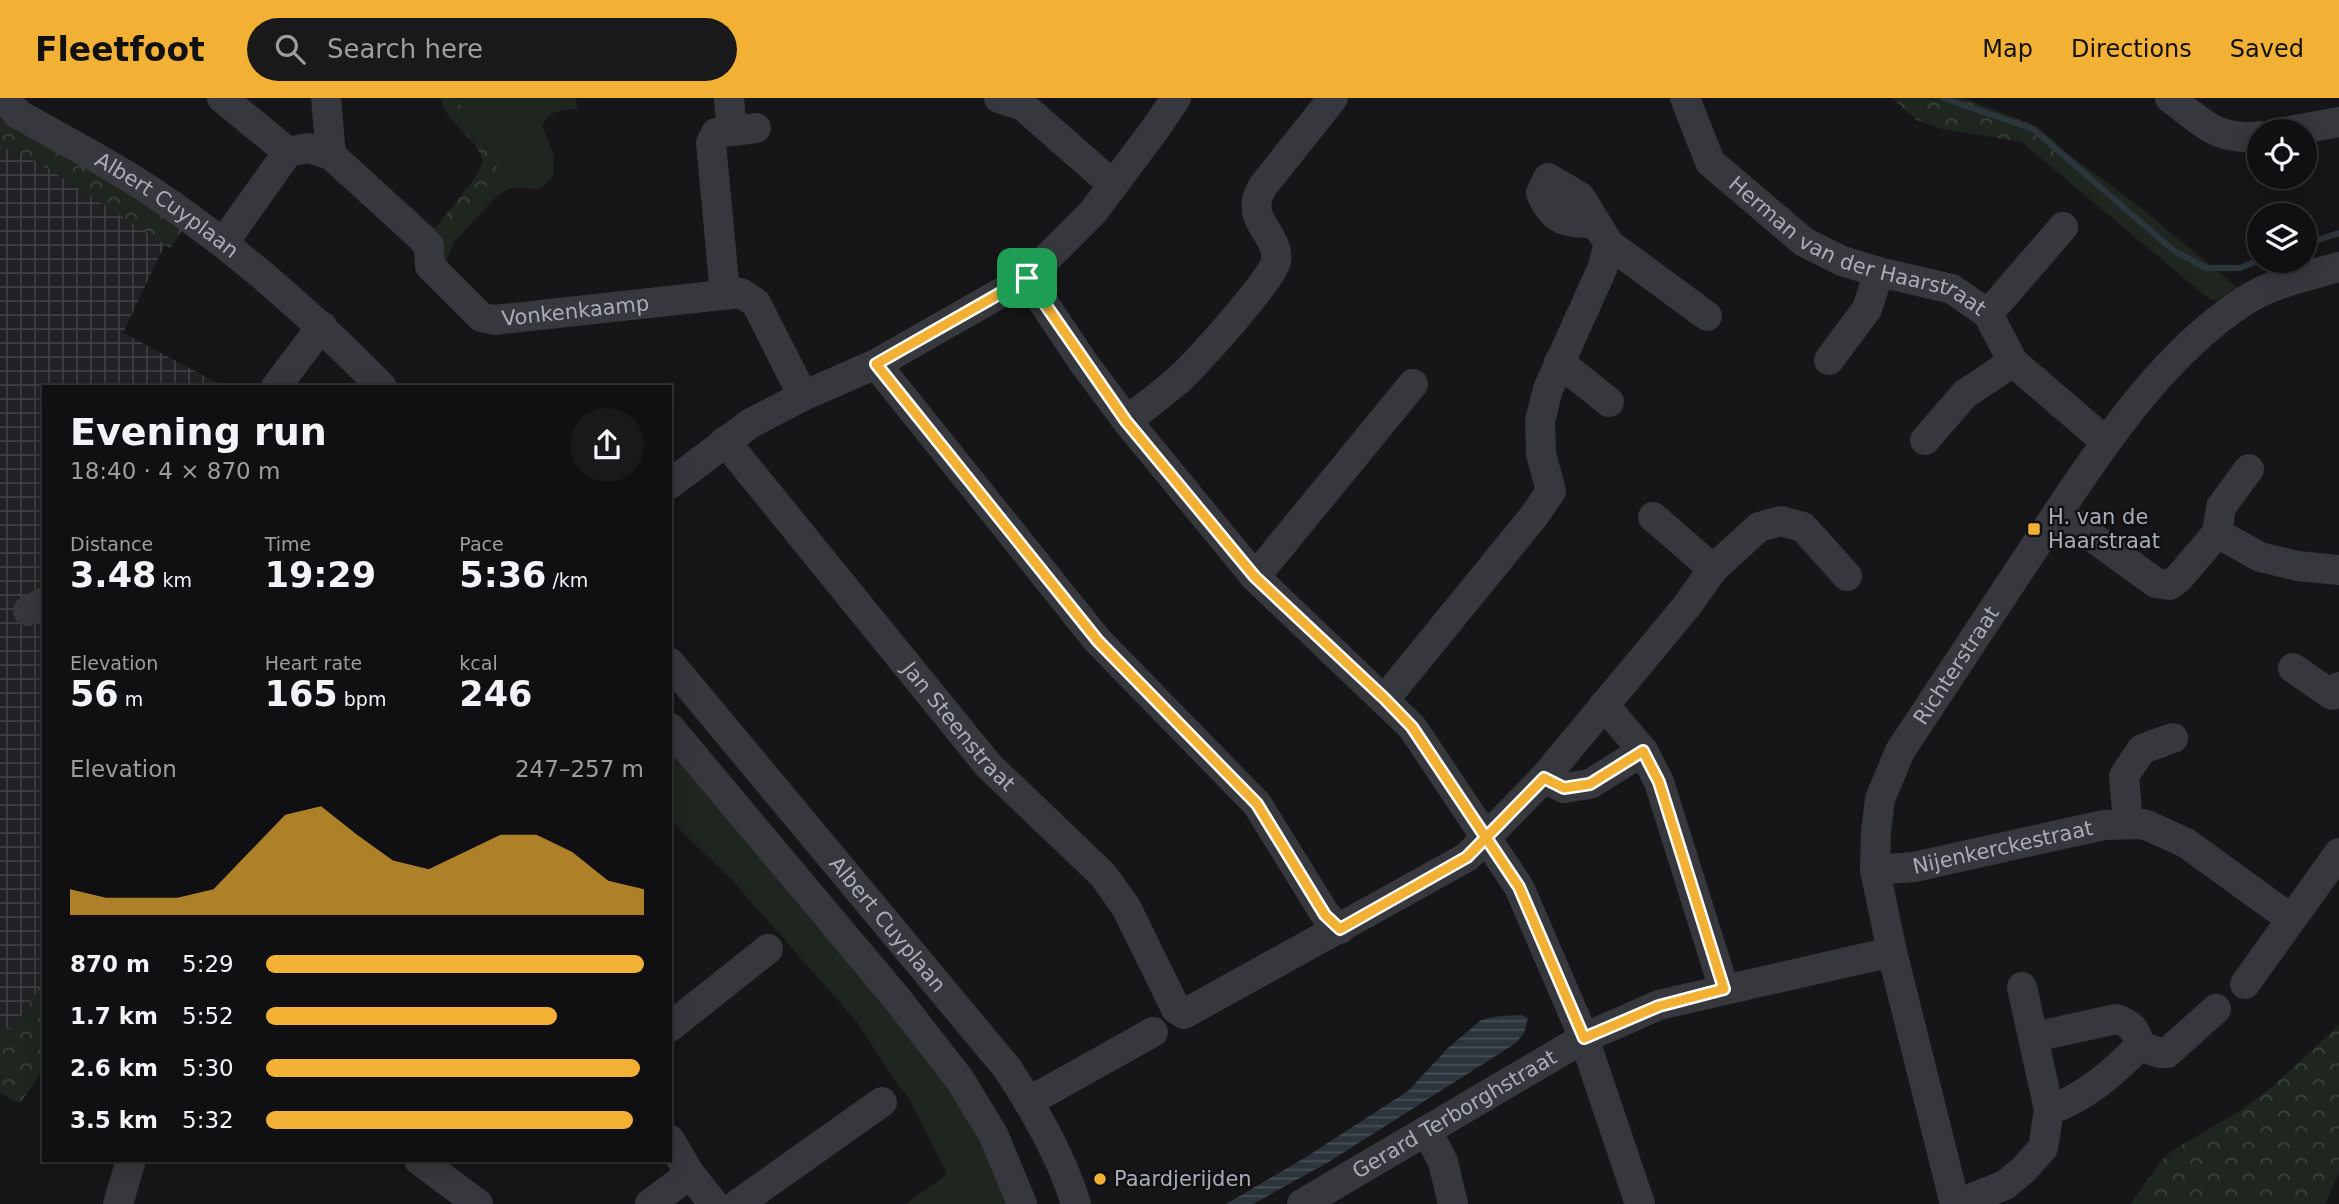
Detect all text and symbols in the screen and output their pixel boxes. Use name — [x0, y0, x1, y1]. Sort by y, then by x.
search box — [247, 18, 737, 81]
text: Fleetfoot — [35, 30, 205, 69]
icon: search — [271, 30, 309, 68]
text: Search here — [327, 34, 483, 64]
text: Map — [1982, 35, 2033, 63]
text: Directions — [2071, 35, 2192, 63]
text: Saved — [2230, 35, 2304, 63]
map controls — [2247, 119, 2317, 273]
button: locate — [2247, 119, 2317, 189]
street label: Albert Cuyplaan — [91, 148, 243, 263]
street label: Herman van der Haarstraat — [1724, 171, 1990, 321]
button: layers — [2247, 203, 2317, 273]
pin — [997, 248, 1057, 308]
icon: arrive — [1008, 259, 1046, 297]
street label: Vonkenkaamp — [501, 291, 650, 331]
button: share — [570, 408, 644, 482]
text: Evening run — [70, 410, 327, 454]
text: 18:40 · 4 × 870 m — [70, 458, 280, 484]
place label: H. van de Haarstraat — [2048, 505, 2160, 553]
marker: H. van de Haarstraat — [2026, 521, 2042, 537]
text: Distance — [70, 533, 153, 555]
text: Time — [265, 533, 311, 555]
text: Pace — [459, 533, 504, 555]
text: 3.48 — [70, 555, 156, 595]
text: 19:29 — [265, 555, 376, 595]
text: 5:36 — [459, 555, 546, 595]
text: km — [156, 569, 192, 591]
text: /km — [546, 569, 588, 591]
street label: Richterstraat — [1909, 602, 2004, 729]
text: Elevation — [70, 652, 158, 674]
text: Heart rate — [265, 652, 362, 674]
text: kcal — [459, 652, 498, 674]
street label: Jan Steenstraat — [896, 656, 1020, 796]
text: 56 — [70, 674, 119, 714]
text: 165 — [265, 674, 338, 714]
text: 246 — [459, 674, 532, 714]
text: m — [119, 688, 143, 710]
text: bpm — [338, 688, 386, 710]
text: Elevation — [70, 756, 177, 782]
text: 247–257 m — [515, 756, 644, 782]
street label: Nijenkerckestraat — [1910, 816, 2095, 879]
street label: Albert Cuyplaan — [824, 852, 951, 997]
text: 870 m — [70, 951, 150, 977]
text: 5:29 — [182, 951, 234, 977]
text: 1.7 km — [70, 1003, 158, 1029]
text: 5:52 — [182, 1003, 234, 1029]
street label: Gerard Terborghstraat — [1348, 1045, 1561, 1184]
text: 2.6 km — [70, 1055, 158, 1081]
text: 5:30 — [182, 1055, 234, 1081]
text: 3.5 km — [70, 1107, 158, 1133]
text: 5:32 — [182, 1107, 234, 1133]
place label: Paardjerijden — [1114, 1167, 1252, 1191]
marker: Paardjerijden — [1092, 1171, 1108, 1187]

